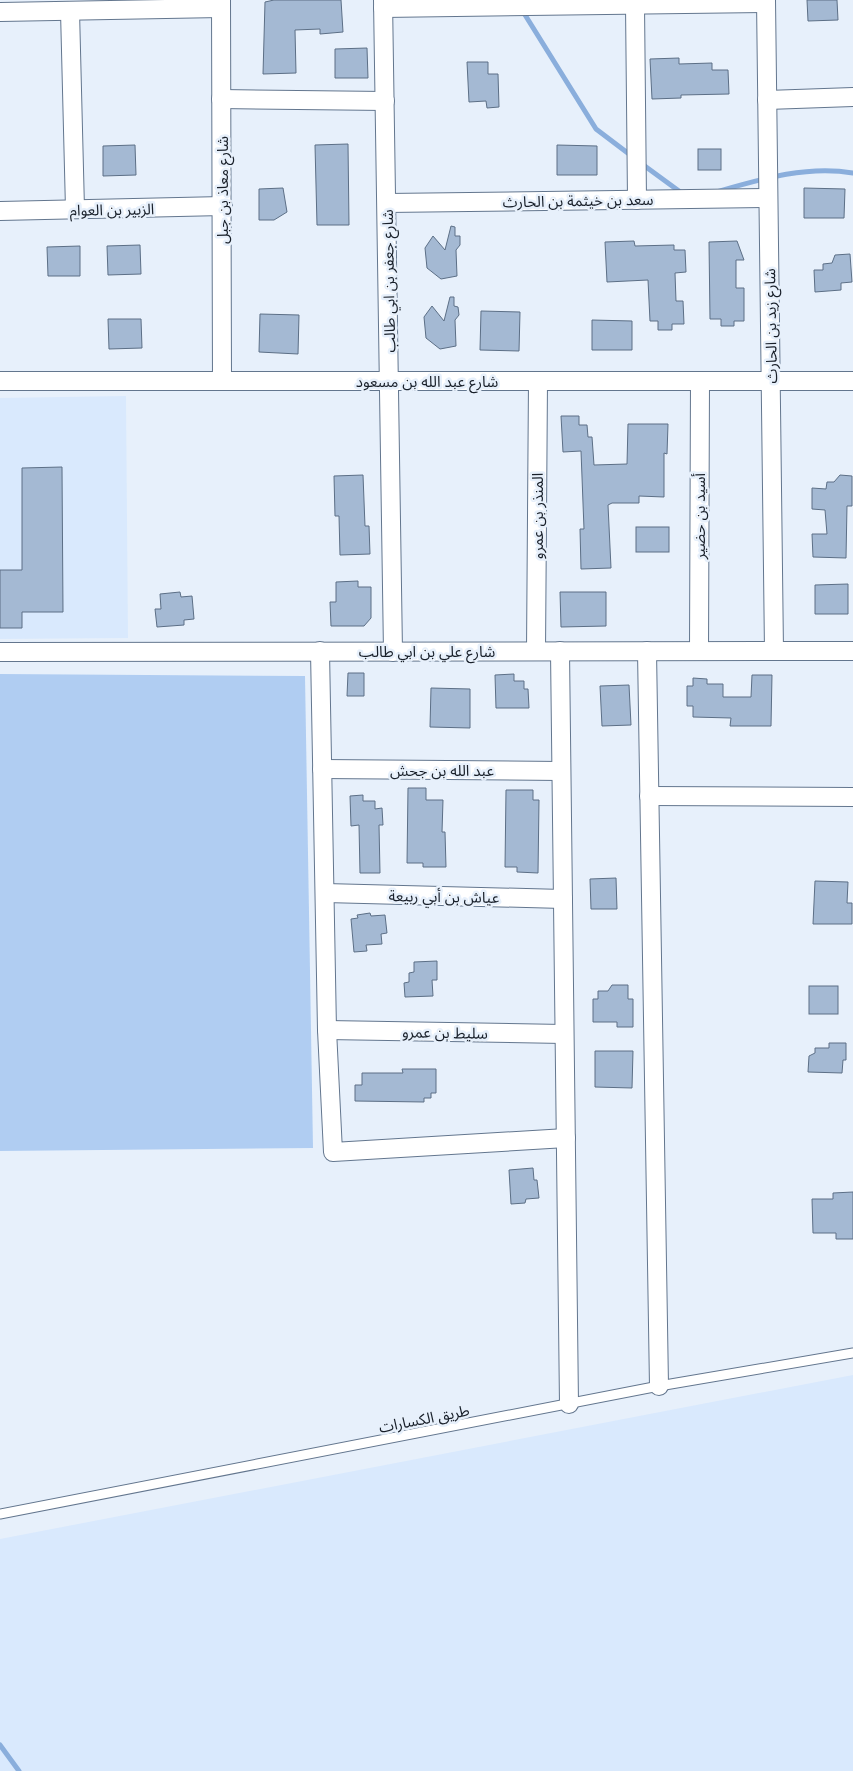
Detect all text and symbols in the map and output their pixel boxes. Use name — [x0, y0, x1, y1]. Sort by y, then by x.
street label: شارع معاذ بن جبل — [212, 136, 235, 244]
street label: سعد بن خيثمة بن الحارث — [502, 189, 654, 211]
street label: الزبير بن العوام — [70, 198, 154, 222]
street label: شارع جعفر بن ابي طالب — [377, 209, 402, 353]
street label: شارع زيد بن الحارث — [759, 268, 784, 384]
street label: شارع عبد الله بن مسعود — [356, 371, 498, 394]
street label: المنذر بن عمرو — [527, 473, 547, 559]
street label: أسيد بن حضير — [689, 473, 709, 560]
street label: شارع علي بن ابي طالب — [359, 641, 495, 664]
street label: عبد الله بن جحش — [390, 760, 494, 780]
street label: عياش بن أبي ربيعة — [388, 885, 500, 909]
street label: سليط بن عمرو — [402, 1021, 488, 1043]
street label: طريق الكسارات — [377, 1399, 471, 1438]

